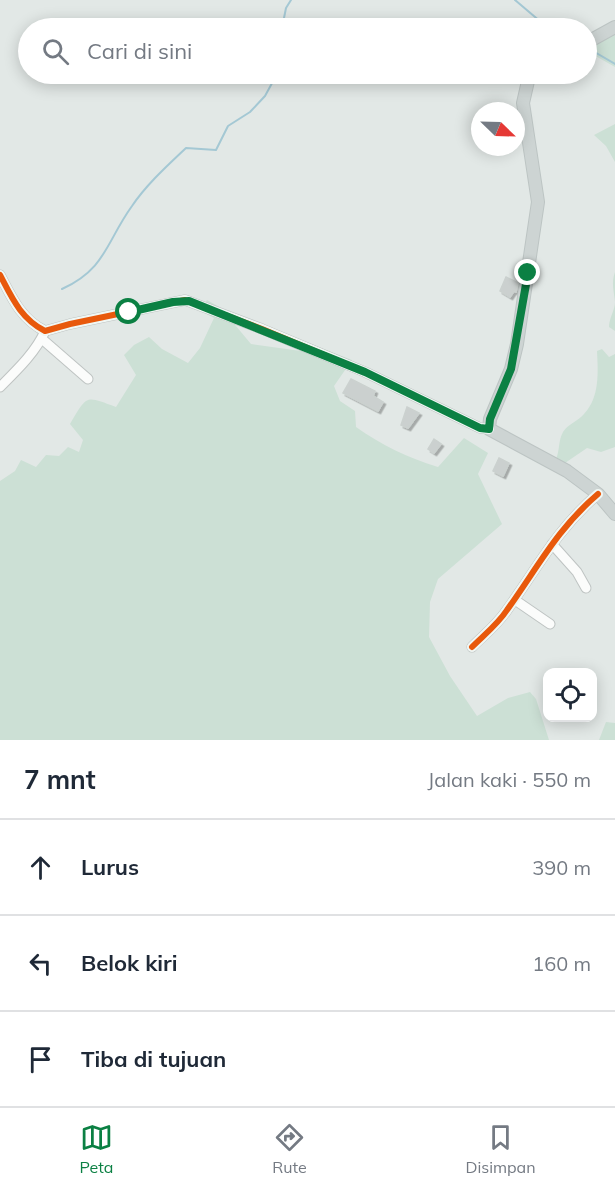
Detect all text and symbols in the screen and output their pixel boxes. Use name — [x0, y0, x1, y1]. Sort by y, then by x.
search box — [18, 18, 597, 84]
icon: search — [39, 35, 72, 68]
text: Cari di sini — [87, 37, 192, 65]
north arrow — [471, 102, 525, 156]
route end — [514, 259, 540, 285]
route start — [115, 298, 141, 324]
map controls — [543, 668, 597, 722]
button: locate — [543, 668, 597, 722]
text: 7 mnt — [24, 763, 96, 796]
text: Jalan kaki · 550 m — [428, 767, 591, 792]
icon: ahead — [24, 851, 57, 884]
text: Lurus — [81, 853, 139, 881]
text: 390 m — [532, 855, 591, 880]
icon: left — [24, 947, 57, 980]
text: Belok kiri — [81, 949, 177, 977]
text: 160 m — [532, 951, 591, 976]
icon: arrive — [24, 1043, 57, 1076]
text: Tiba di tujuan — [81, 1045, 226, 1073]
tab: Peta — [79, 1121, 113, 1177]
tab: Rute — [272, 1121, 307, 1177]
tab: Disimpan — [465, 1121, 536, 1177]

